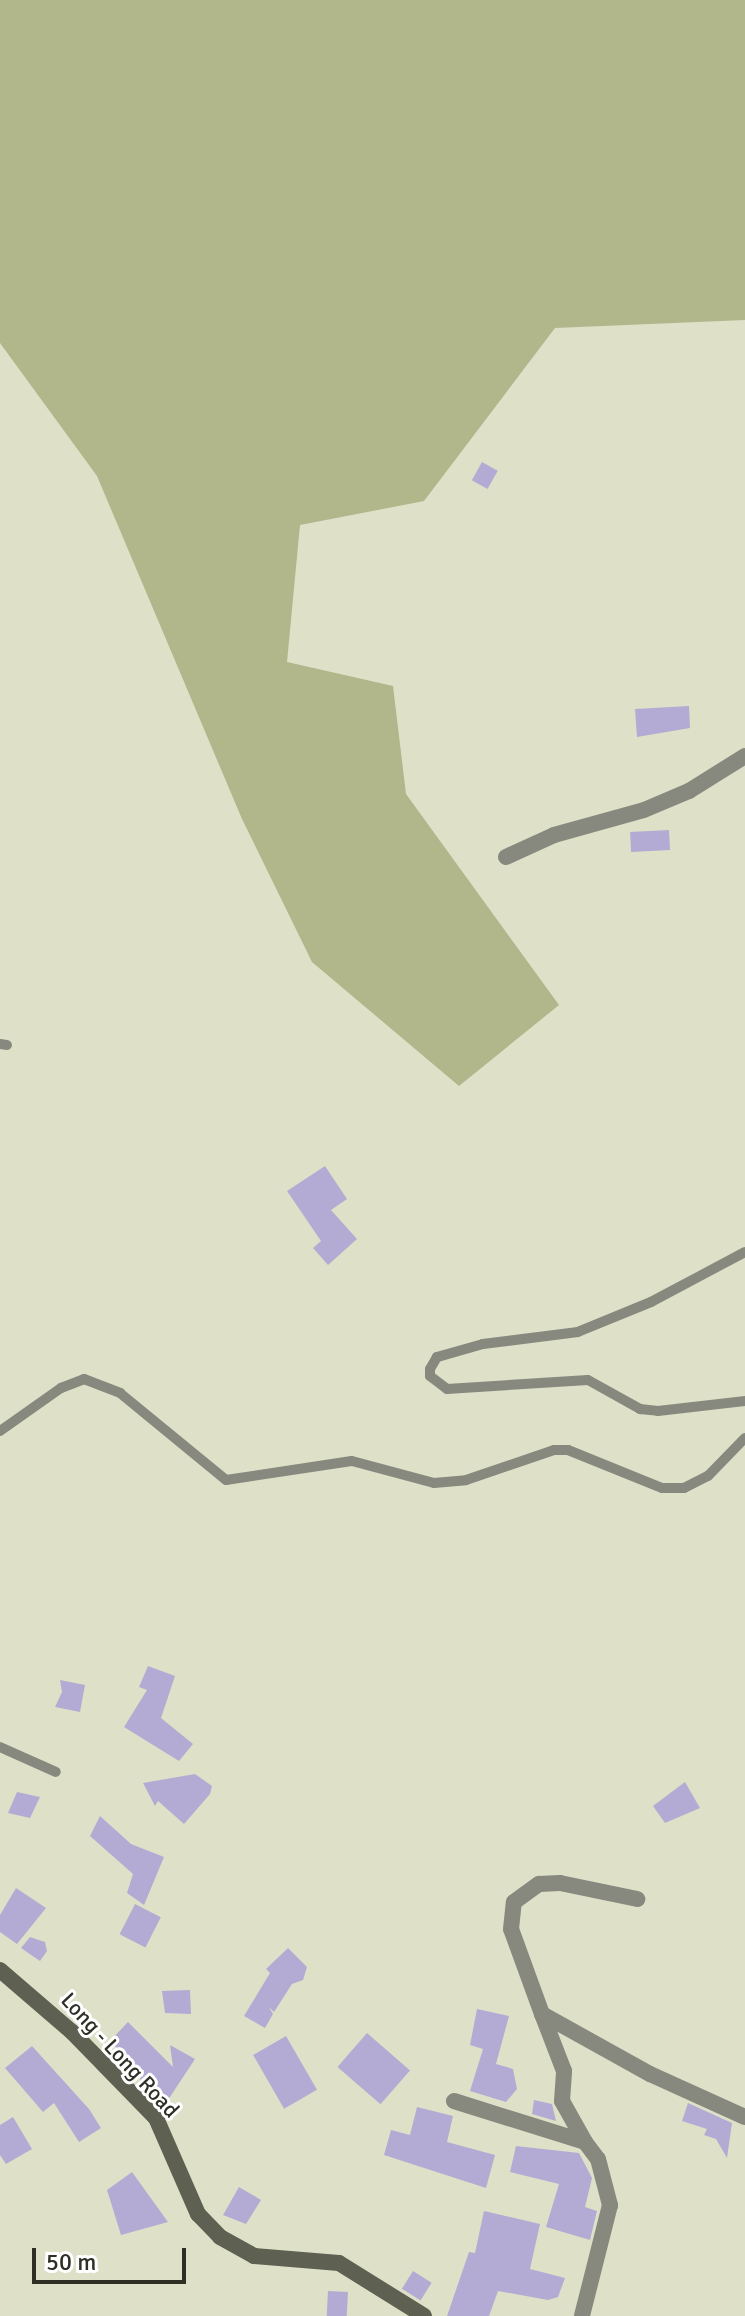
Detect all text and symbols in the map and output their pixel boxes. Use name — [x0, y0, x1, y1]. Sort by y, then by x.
street label: Long - Long Road — [55, 1987, 185, 2123]
scale bar — [36, 2232, 190, 2282]
text: 50 m — [46, 2247, 96, 2277]

